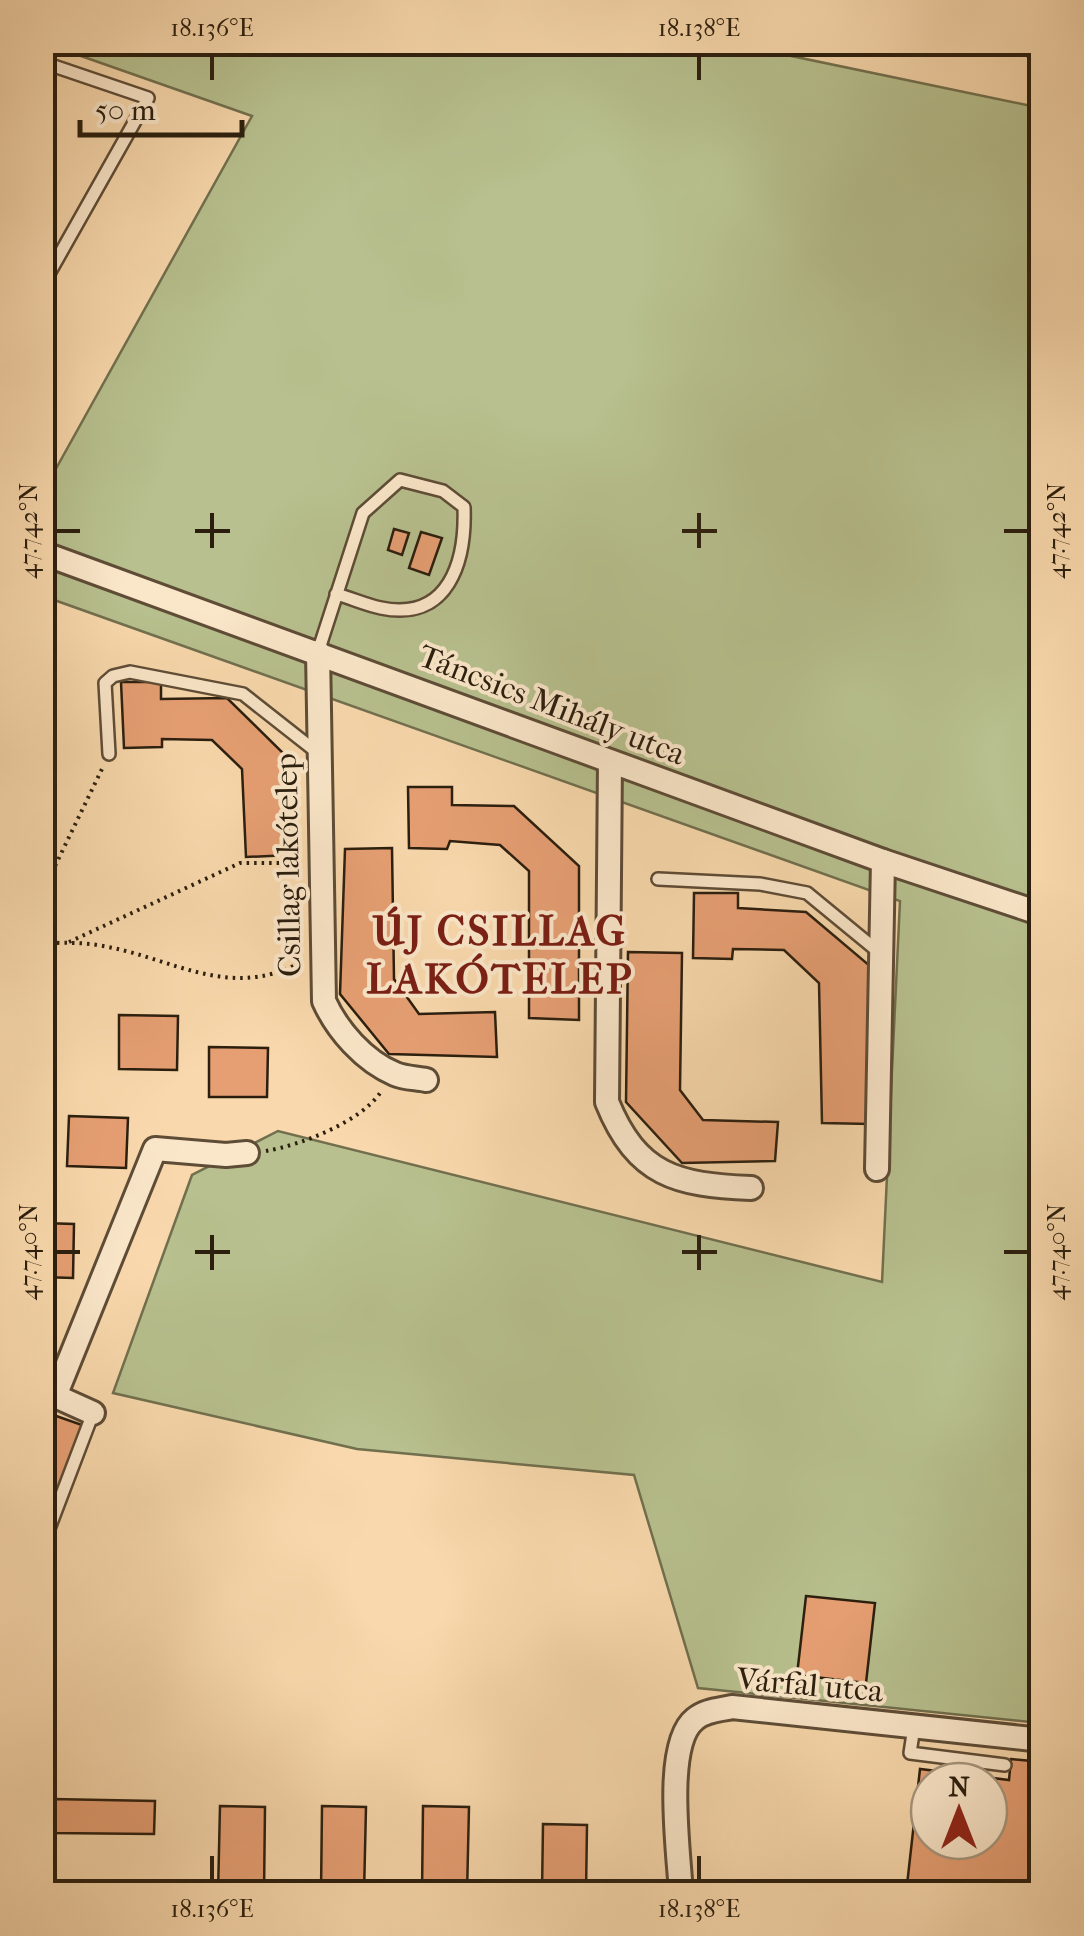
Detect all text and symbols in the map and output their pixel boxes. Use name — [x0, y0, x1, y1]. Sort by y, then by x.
text: 18.136°E — [170, 13, 254, 42]
text: 18.138°E — [658, 13, 740, 42]
scale bar — [80, 75, 242, 137]
text: 50 m — [95, 93, 156, 128]
text: 47.742°N — [14, 483, 43, 579]
text: 47.742°N — [1042, 483, 1071, 579]
street label: Táncsics Mihály utca — [414, 637, 691, 773]
street label: Csillag lakótelep — [268, 753, 308, 977]
district label: ÚJ CSILLAG LAKÓTELEP — [366, 906, 634, 1004]
text: 47.740°N — [14, 1203, 43, 1301]
text: 47.740°N — [1042, 1203, 1071, 1301]
street label: Várfal utca — [734, 1660, 886, 1710]
north arrow — [909, 1761, 1009, 1861]
text: N — [948, 1770, 970, 1803]
text: 18.136°E — [170, 1894, 254, 1923]
text: 18.138°E — [658, 1894, 740, 1923]

